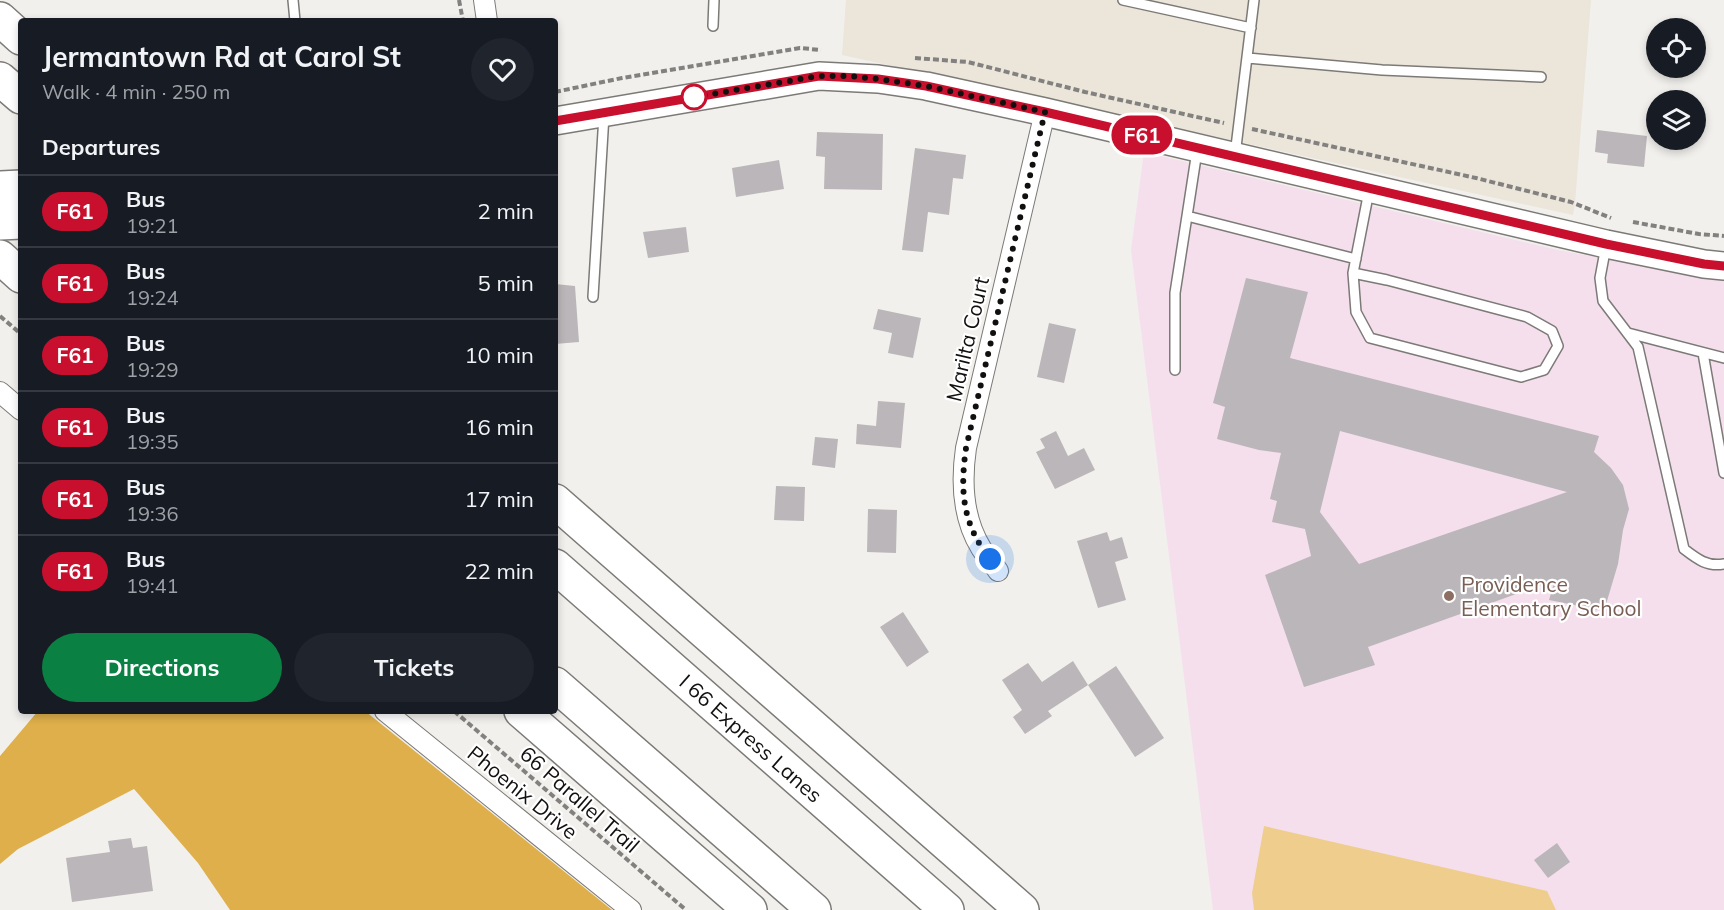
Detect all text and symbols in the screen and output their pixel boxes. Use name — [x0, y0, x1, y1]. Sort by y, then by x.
map controls — [1646, 18, 1706, 150]
button: locate — [1646, 18, 1706, 78]
button: heart — [471, 38, 534, 101]
text: Jermantown Rd at Carol St — [42, 39, 401, 74]
text: Walk · 4 min · 250 m — [42, 79, 230, 104]
unlabelled marker — [681, 84, 707, 110]
button: layers — [1646, 90, 1706, 150]
line badge: F61 — [1108, 116, 1176, 154]
text: F61 — [1123, 122, 1161, 148]
text: Departures — [42, 133, 160, 161]
text: Bus — [126, 185, 165, 213]
text: 2 min — [478, 197, 534, 225]
text: F61 — [56, 198, 94, 224]
text: 19:21 — [126, 213, 179, 238]
text: Bus — [126, 257, 165, 285]
text: 5 min — [478, 269, 534, 297]
text: F61 — [56, 270, 94, 296]
street label: Marilta Court — [940, 274, 994, 404]
text: 19:24 — [126, 285, 179, 310]
text: Bus — [126, 329, 165, 357]
text: 10 min — [464, 341, 534, 369]
text: F61 — [56, 342, 94, 368]
text: 19:29 — [126, 357, 179, 382]
text: Bus — [126, 401, 165, 429]
text: 16 min — [464, 413, 534, 441]
text: F61 — [56, 414, 94, 440]
text: 19:35 — [126, 429, 179, 454]
text: Bus — [126, 473, 165, 501]
text: 17 min — [464, 485, 534, 513]
text: F61 — [56, 486, 94, 512]
text: 19:36 — [126, 501, 179, 526]
your location — [975, 544, 1005, 574]
text: Bus — [126, 545, 165, 573]
text: 22 min — [464, 557, 534, 585]
text: F61 — [56, 558, 94, 584]
place label: Providence Elementary School — [1461, 571, 1642, 621]
text: 19:41 — [126, 573, 179, 598]
marker: Providence Elementary School — [1442, 589, 1456, 603]
button: Directions — [42, 633, 282, 702]
button: Tickets — [294, 633, 534, 702]
street label: I 66 Express Lanes — [674, 669, 828, 808]
street label: Phoenix Drive — [463, 740, 583, 844]
street label: 66 Parallel Trail — [515, 740, 645, 858]

